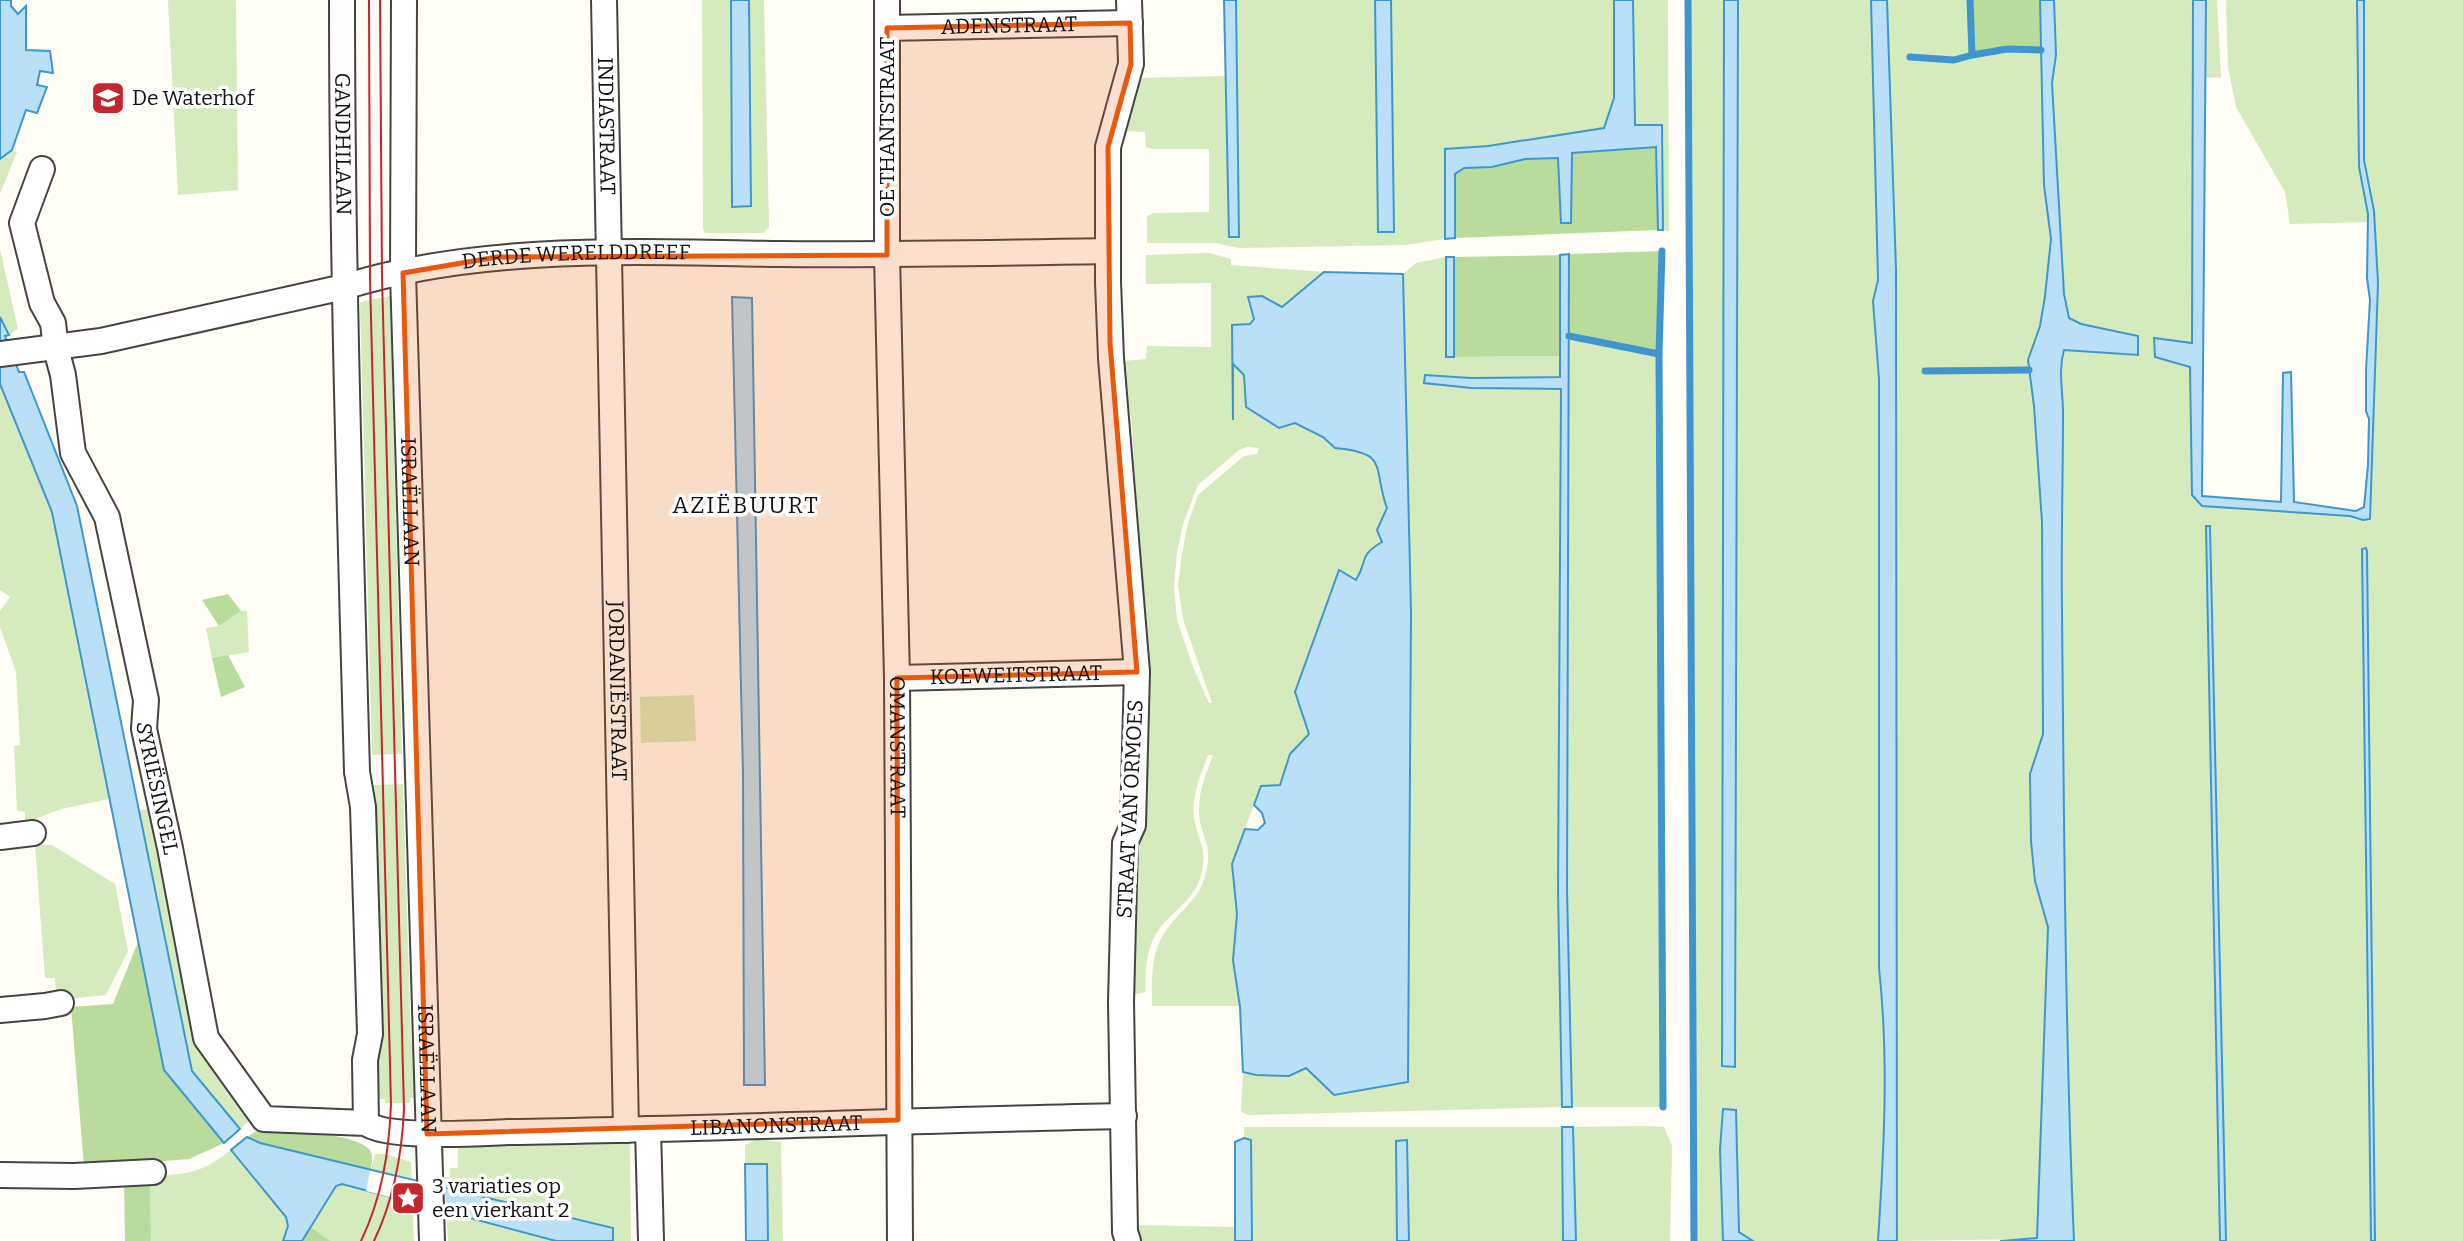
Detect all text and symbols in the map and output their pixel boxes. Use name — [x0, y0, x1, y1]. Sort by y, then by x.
street label: ADENSTRAAT — [941, 11, 1077, 40]
street label: OE THANTSTRAAT — [874, 37, 900, 217]
street label: INDIASTRAAT — [592, 57, 621, 195]
street label: GANDHILAAN — [329, 73, 357, 215]
school or university icon: De Waterhof — [89, 79, 127, 117]
place label: De Waterhof — [132, 85, 256, 111]
street label: DERDE WERELDDREEF — [460, 239, 691, 275]
street label: ISRAËLLAAN — [395, 437, 425, 567]
district label: AZIËBUURT — [672, 491, 820, 519]
street label: JORDANIËSTRAAT — [603, 600, 632, 781]
street label: KOEWEITSTRAAT — [930, 660, 1102, 690]
street label: OMANSTRAAT — [884, 676, 911, 818]
street label: STRAAT VAN ORMOES — [1111, 699, 1149, 919]
street label: SYRIËSINGEL — [131, 721, 184, 857]
street label: ISRAËLLAAN — [412, 1004, 442, 1134]
street label: LIBANONSTRAAT — [690, 1110, 863, 1141]
place label: 3 variaties op een vierkant 2 — [432, 1173, 569, 1223]
place icon: 3 variaties op een vierkant 2 — [389, 1179, 427, 1217]

